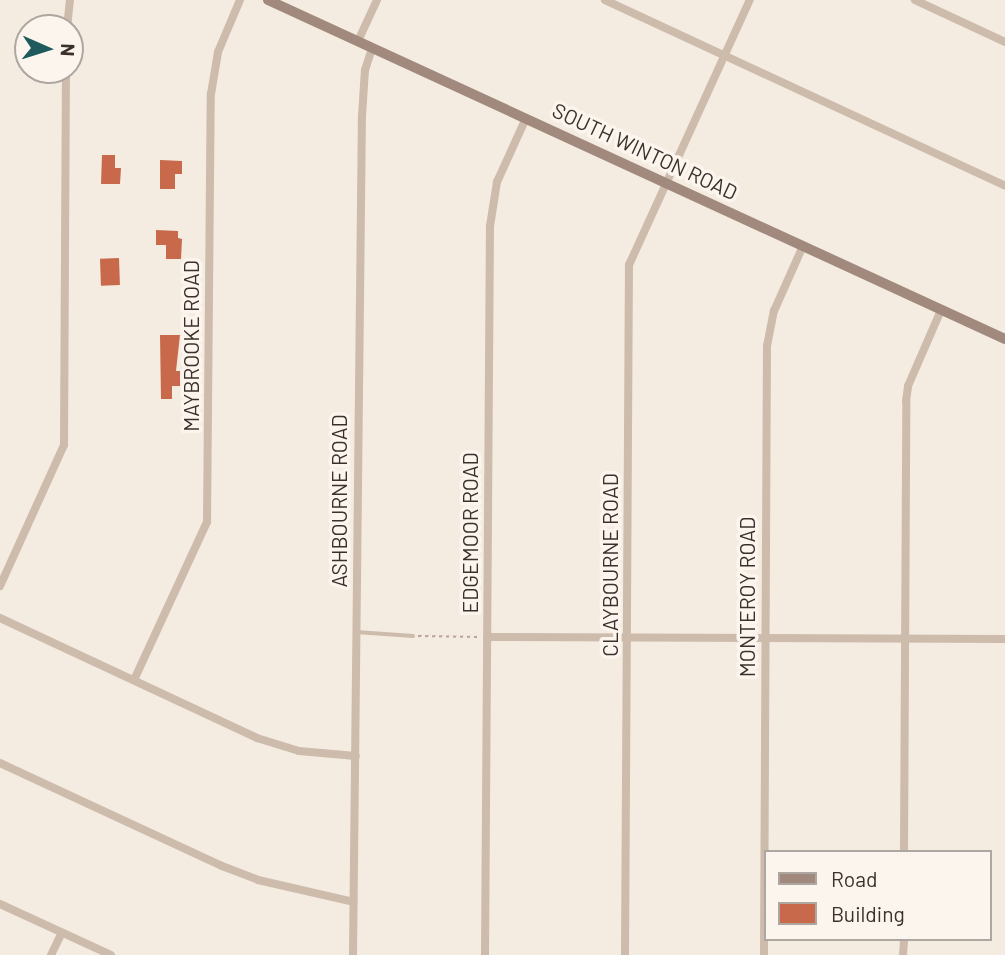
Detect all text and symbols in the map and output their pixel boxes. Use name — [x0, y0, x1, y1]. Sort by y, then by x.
north arrow — [14, 14, 84, 84]
text: N — [57, 43, 80, 57]
street label: SOUTH WINTON ROAD — [549, 97, 741, 205]
street label: MAYBROOKE ROAD — [178, 260, 204, 432]
street label: ASHBOURNE ROAD — [326, 414, 352, 588]
street label: EDGEMOOR ROAD — [457, 452, 483, 614]
street label: CLAYBOURNE ROAD — [597, 473, 623, 657]
street label: MONTEROY ROAD — [734, 517, 760, 677]
legend — [764, 850, 991, 941]
text: Road — [831, 866, 877, 891]
text: Building — [831, 901, 905, 926]

